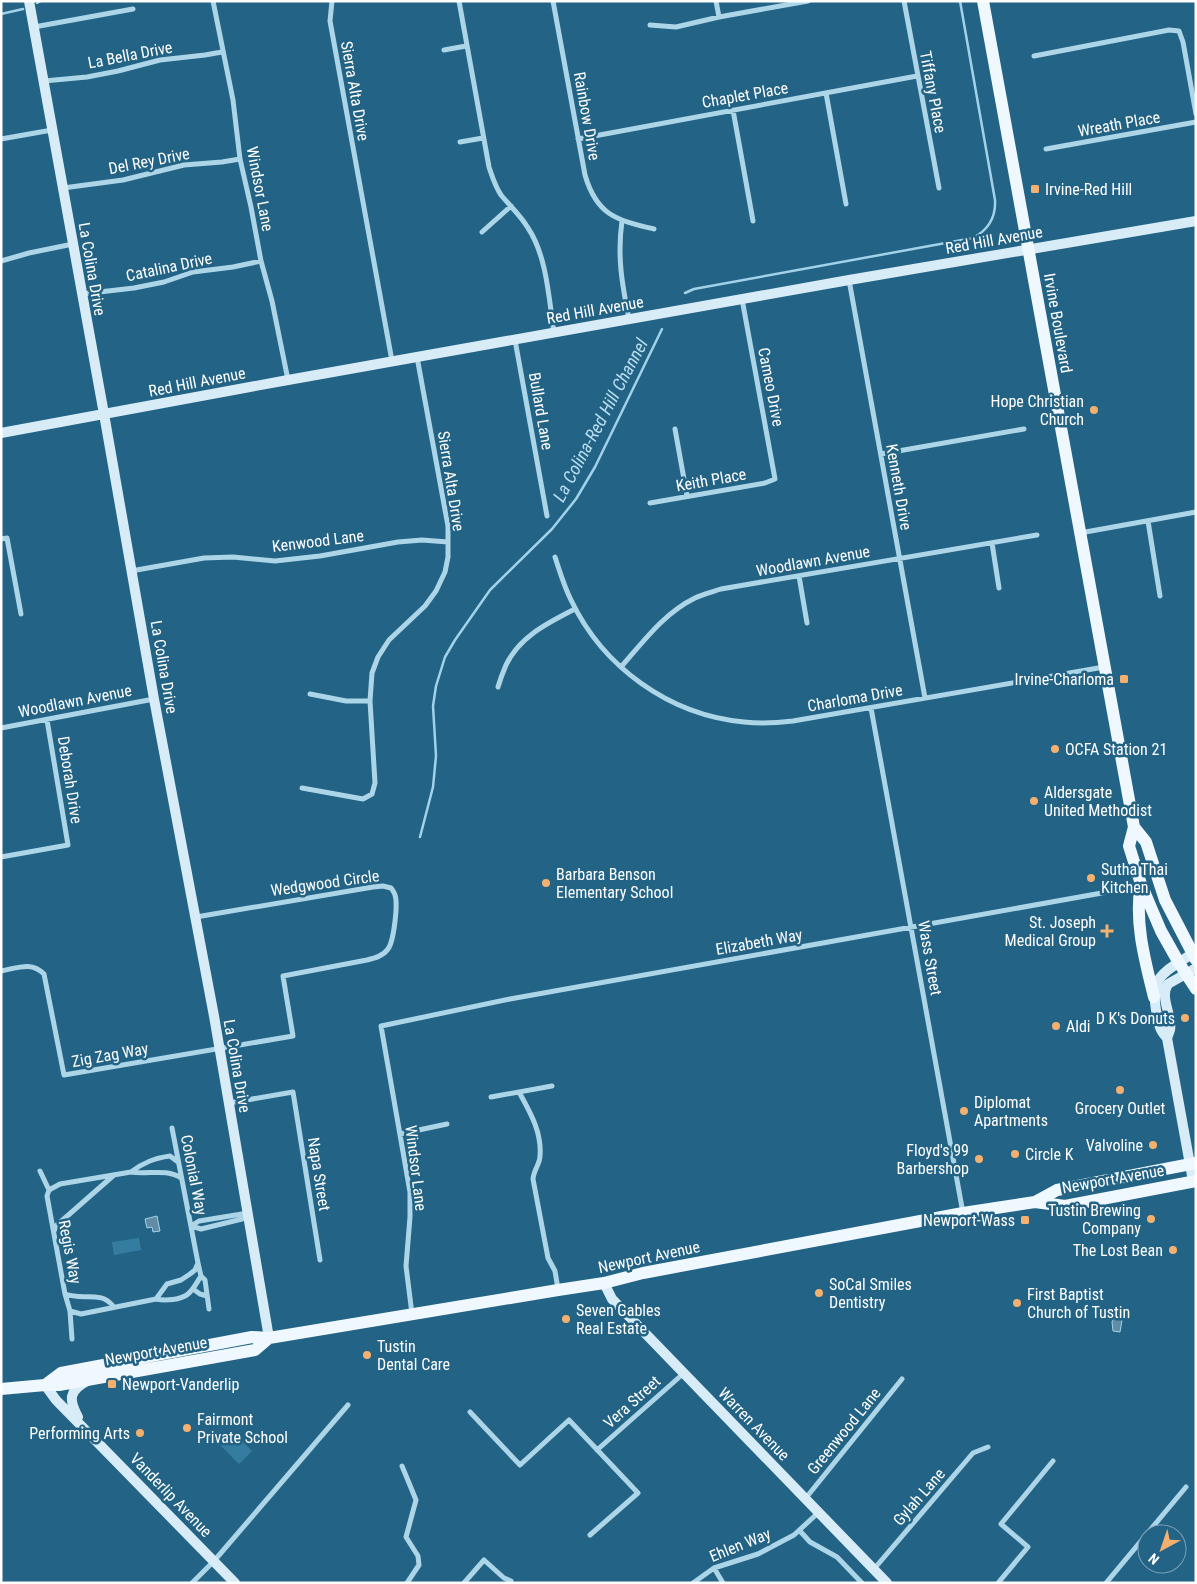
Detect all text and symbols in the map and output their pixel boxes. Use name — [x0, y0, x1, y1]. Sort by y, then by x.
street label: La Bella Drive — [86, 37, 174, 73]
street label: Sierra Alta Drive — [337, 40, 373, 142]
street label: Tiffany Place — [916, 49, 950, 135]
street label: Rainbow Drive — [570, 70, 604, 162]
street label: Chaplet Place — [700, 78, 790, 112]
street label: Wreath Place — [1076, 107, 1162, 141]
street label: Del Rey Drive — [107, 144, 191, 178]
street label: Windsor Lane — [242, 145, 278, 233]
place label: Irvine-Red Hill — [1045, 180, 1132, 199]
marker: Irvine-Red Hill — [1029, 183, 1041, 195]
street label: La Colina Drive — [74, 221, 110, 317]
street label: Red Hill Avenue — [944, 222, 1044, 258]
street label: Catalina Drive — [124, 249, 214, 285]
street label: Irvine Boulevard — [1040, 272, 1076, 374]
street label: Red Hill Avenue — [545, 292, 645, 328]
water label: La Colina-Red Hill Channel — [548, 334, 652, 505]
street label: Cameo Drive — [754, 346, 788, 428]
street label: Red Hill Avenue — [147, 363, 247, 401]
street label: Bullard Lane — [525, 371, 557, 451]
place label: Hope Christian Church — [991, 392, 1084, 429]
marker: Hope Christian Church — [1088, 404, 1100, 416]
street label: Sierra Alta Drive — [434, 430, 468, 532]
street label: Kenneth Drive — [882, 442, 916, 532]
street label: Keith Place — [674, 464, 748, 496]
street label: Kenwood Lane — [271, 526, 365, 556]
street label: Woodlawn Avenue — [755, 542, 871, 580]
street label: La Colina Drive — [146, 619, 182, 715]
place label: Irvine-Charloma — [1015, 670, 1114, 689]
marker: Irvine-Charloma — [1118, 673, 1130, 685]
street label: Charloma Drive — [806, 680, 904, 716]
street label: Woodlawn Avenue — [17, 681, 133, 721]
street label: Deborah Drive — [54, 735, 86, 825]
place label: OCFA Station 21 — [1065, 740, 1167, 759]
marker: OCFA Station 21 — [1049, 743, 1061, 755]
place label: Aldersgate United Methodist — [1044, 783, 1152, 820]
marker: Aldersgate United Methodist — [1028, 795, 1040, 807]
place label: Sutha Thai Kitchen — [1101, 860, 1168, 897]
place label: Barbara Benson Elementary School — [556, 865, 673, 902]
street label: Wedgwood Circle — [270, 866, 380, 900]
marker: Sutha Thai Kitchen — [1085, 872, 1097, 884]
marker: Barbara Benson Elementary School — [540, 877, 552, 889]
place label: St. Joseph Medical Group — [1005, 913, 1096, 950]
street label: Wass Street — [914, 919, 946, 997]
marker: St. Joseph Medical Group — [1100, 924, 1114, 938]
street label: Elizabeth Way — [714, 925, 804, 959]
place label: D K's Donuts — [1096, 1009, 1175, 1028]
marker: D K's Donuts — [1179, 1012, 1191, 1024]
place label: Aldi — [1066, 1017, 1091, 1036]
street label: La Colina Drive — [219, 1018, 255, 1114]
marker: Aldi — [1050, 1020, 1062, 1032]
street label: Zig Zag Way — [70, 1039, 150, 1071]
marker: Grocery Outlet — [1114, 1084, 1126, 1096]
place label: Diplomat Apartments — [974, 1093, 1048, 1130]
place label: Grocery Outlet — [1075, 1099, 1165, 1118]
marker: Diplomat Apartments — [958, 1105, 970, 1117]
street label: Windsor Lane — [401, 1124, 431, 1212]
street label: Colonial Way — [177, 1133, 211, 1217]
street label: Napa Street — [304, 1136, 334, 1212]
place label: Valvoline — [1086, 1136, 1143, 1155]
marker: Valvoline — [1147, 1139, 1159, 1151]
place label: Floyd's 99 Barbershop — [897, 1141, 969, 1178]
place label: Circle K — [1025, 1145, 1074, 1164]
marker: Circle K — [1009, 1148, 1021, 1160]
marker: Floyd's 99 Barbershop — [973, 1153, 985, 1165]
street label: Newport Avenue — [1060, 1161, 1166, 1197]
place label: Tustin Brewing Company — [1048, 1201, 1141, 1238]
place label: Newport-Wass — [923, 1211, 1015, 1230]
marker: Tustin Brewing Company — [1145, 1213, 1157, 1225]
marker: Newport-Wass — [1019, 1214, 1031, 1226]
street label: Regis Way — [55, 1218, 86, 1286]
street label: Newport Avenue — [596, 1237, 702, 1277]
place label: The Lost Bean — [1073, 1241, 1163, 1260]
marker: The Lost Bean — [1167, 1244, 1179, 1256]
place label: SoCal Smiles Dentistry — [829, 1275, 912, 1312]
place label: First Baptist Church of Tustin — [1027, 1285, 1130, 1322]
marker: SoCal Smiles Dentistry — [813, 1287, 825, 1299]
marker: First Baptist Church of Tustin — [1011, 1297, 1023, 1309]
place label: Seven Gables Real Estate — [576, 1301, 661, 1338]
marker: Seven Gables Real Estate — [560, 1313, 572, 1325]
street label: Newport Avenue — [103, 1333, 209, 1369]
place label: Tustin Dental Care — [377, 1337, 450, 1374]
marker: Tustin Dental Care — [361, 1349, 373, 1361]
street label: Vera Street — [600, 1372, 664, 1432]
place label: Newport-Vanderlip — [122, 1375, 239, 1394]
marker: Newport-Vanderlip — [106, 1378, 118, 1390]
street label: Warren Avenue — [714, 1384, 794, 1464]
street label: Greenwood Lane — [803, 1384, 885, 1478]
place label: Fairmont Private School — [197, 1410, 288, 1447]
marker: Fairmont Private School — [181, 1422, 193, 1434]
place label: Performing Arts — [29, 1424, 130, 1443]
marker: Performing Arts — [134, 1427, 146, 1439]
street label: Vanderlip Avenue — [126, 1449, 216, 1541]
street label: Gylah Lane — [889, 1465, 949, 1529]
street label: Ehlen Way — [707, 1524, 774, 1566]
north arrow — [1137, 1524, 1187, 1574]
text: N — [1145, 1550, 1162, 1568]

